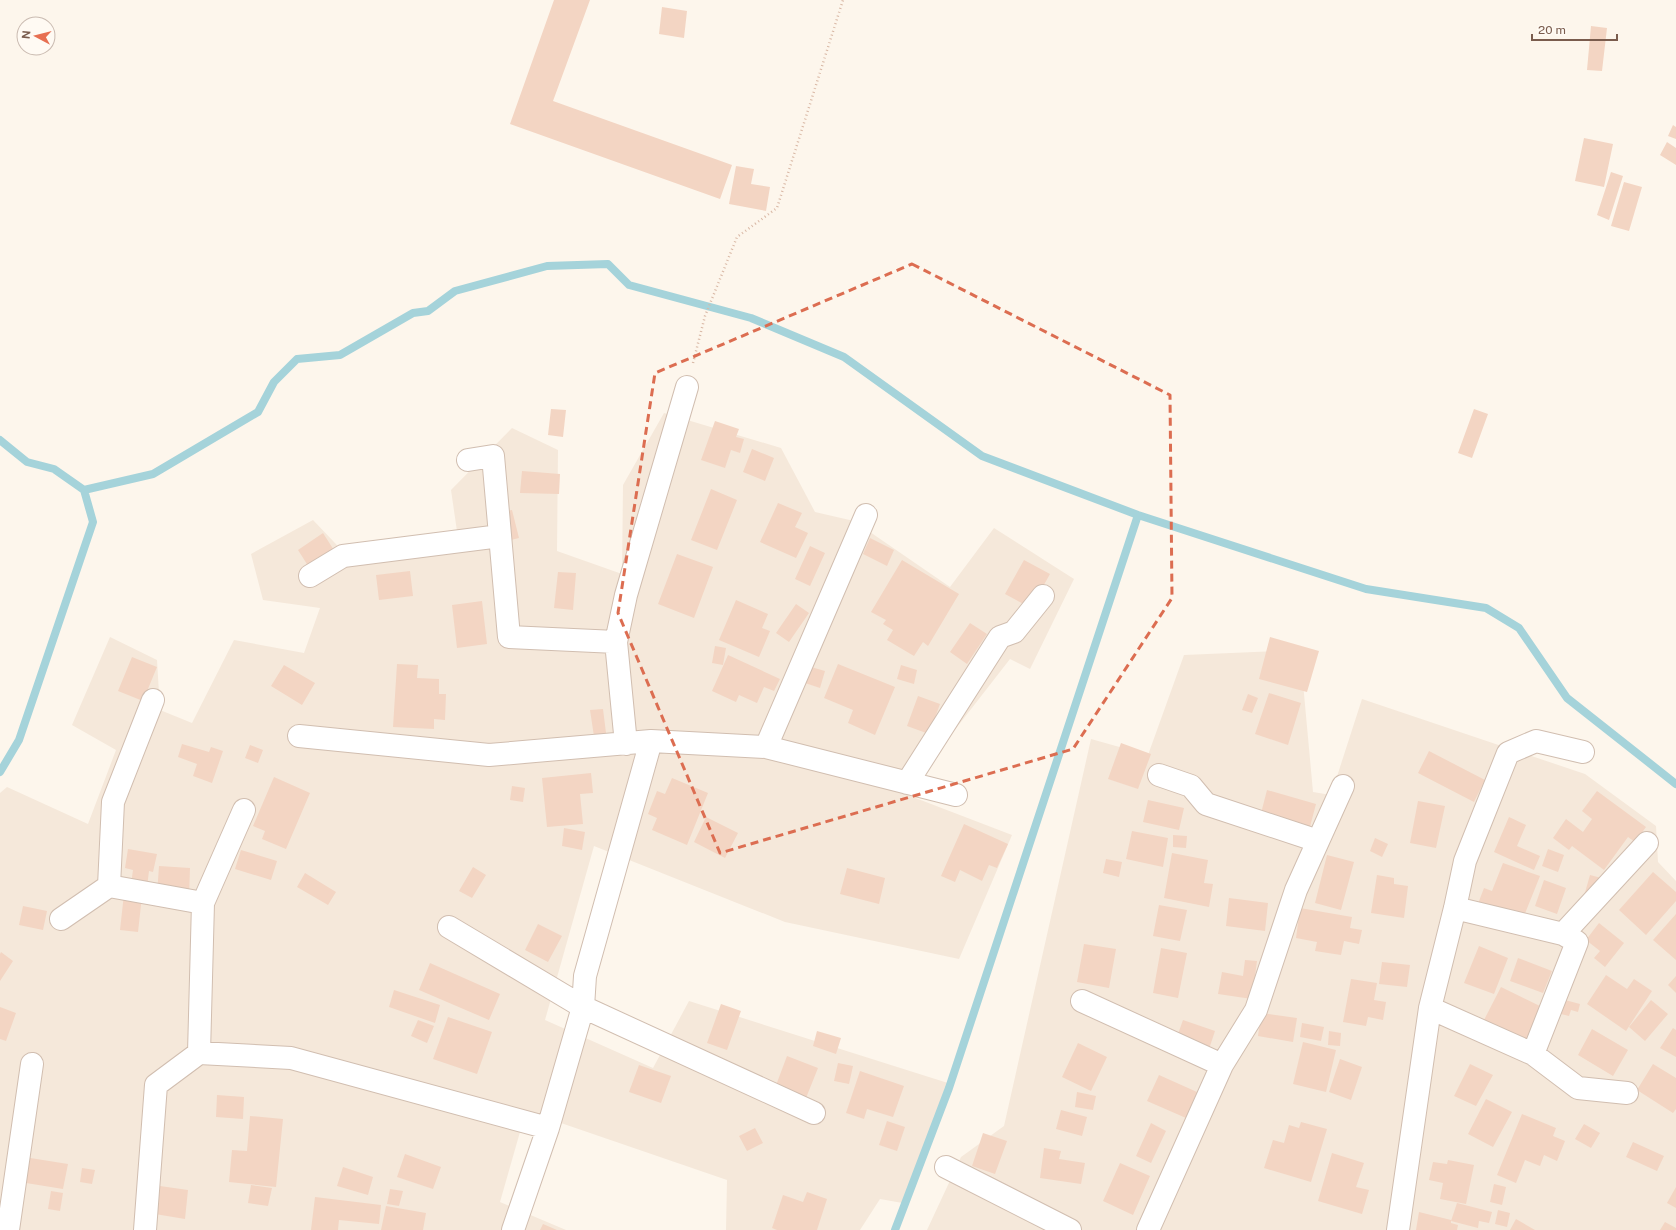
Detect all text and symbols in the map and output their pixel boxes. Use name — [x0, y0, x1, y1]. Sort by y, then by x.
north arrow — [16, 16, 56, 56]
scale bar — [1532, 16, 1617, 42]
text: 20 m — [1538, 23, 1566, 37]
text: N — [20, 30, 33, 40]

